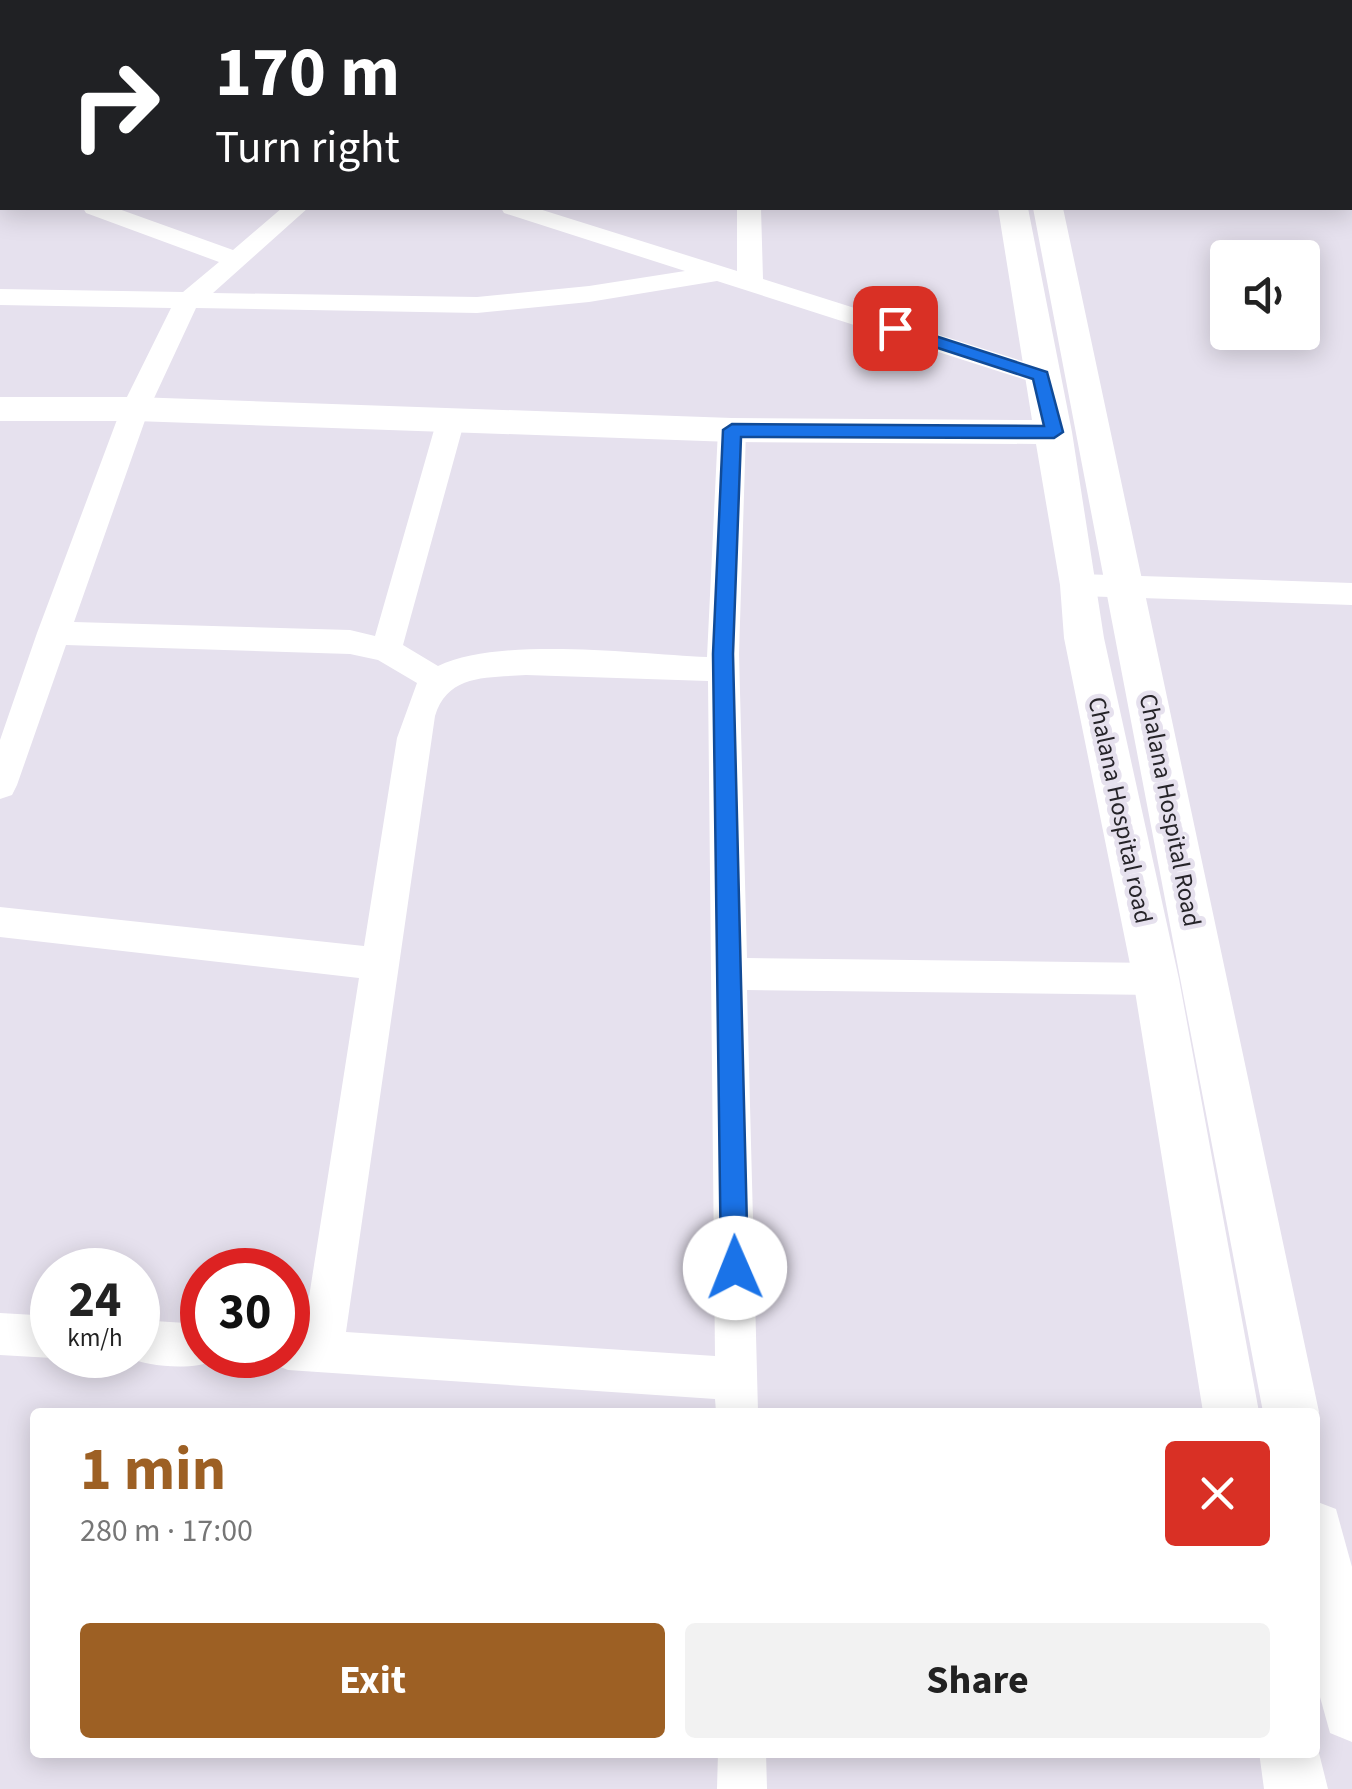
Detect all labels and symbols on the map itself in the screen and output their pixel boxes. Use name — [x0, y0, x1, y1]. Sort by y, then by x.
pin — [853, 286, 938, 371]
street label: Chalana Hospital Road — [1130, 691, 1210, 930]
street label: Chalana Hospital road — [1078, 693, 1162, 927]
position arrow — [683, 1216, 787, 1320]
speed limit sign: 30 — [180, 1248, 310, 1378]

